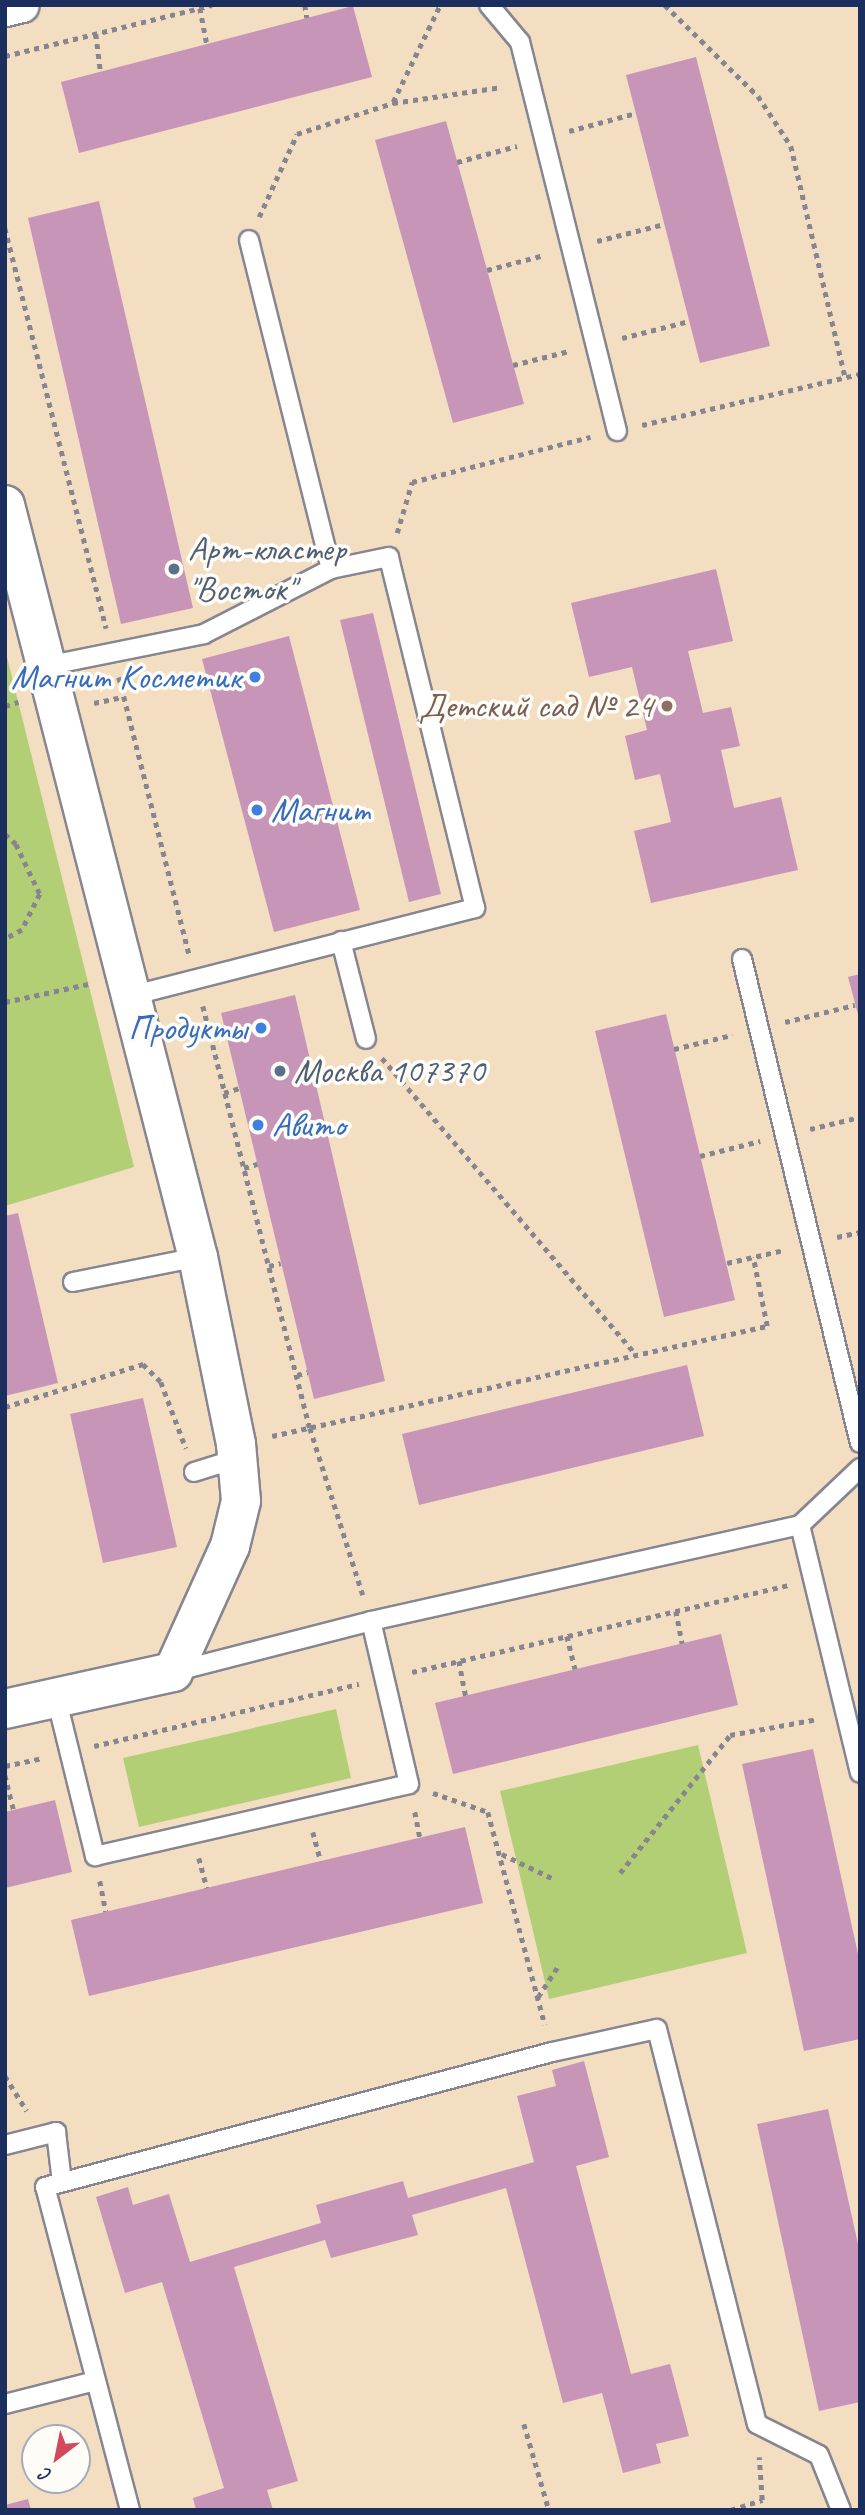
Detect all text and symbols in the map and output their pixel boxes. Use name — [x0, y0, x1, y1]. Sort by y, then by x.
place label: Арт-кластер "Восток" — [188, 528, 346, 610]
marker: Арт-кластер "Восток" — [166, 561, 182, 577]
place label: Магнит Косметик — [16, 656, 241, 698]
marker: Магнит Косметик — [247, 669, 263, 685]
place label: Детский сад № 24 — [419, 685, 653, 727]
marker: Детский сад № 24 — [659, 698, 675, 714]
place label: Магнит — [271, 789, 370, 831]
marker: Магнит — [249, 802, 265, 818]
place label: Продукты — [128, 1007, 247, 1049]
marker: Продукты — [253, 1020, 269, 1036]
place label: Москва 107370 — [294, 1050, 484, 1092]
marker: Москва 107370 — [272, 1063, 288, 1079]
place label: Авито — [272, 1104, 345, 1146]
marker: Авито — [250, 1117, 266, 1133]
north arrow — [21, 2424, 91, 2494]
text: С — [36, 2462, 56, 2488]

